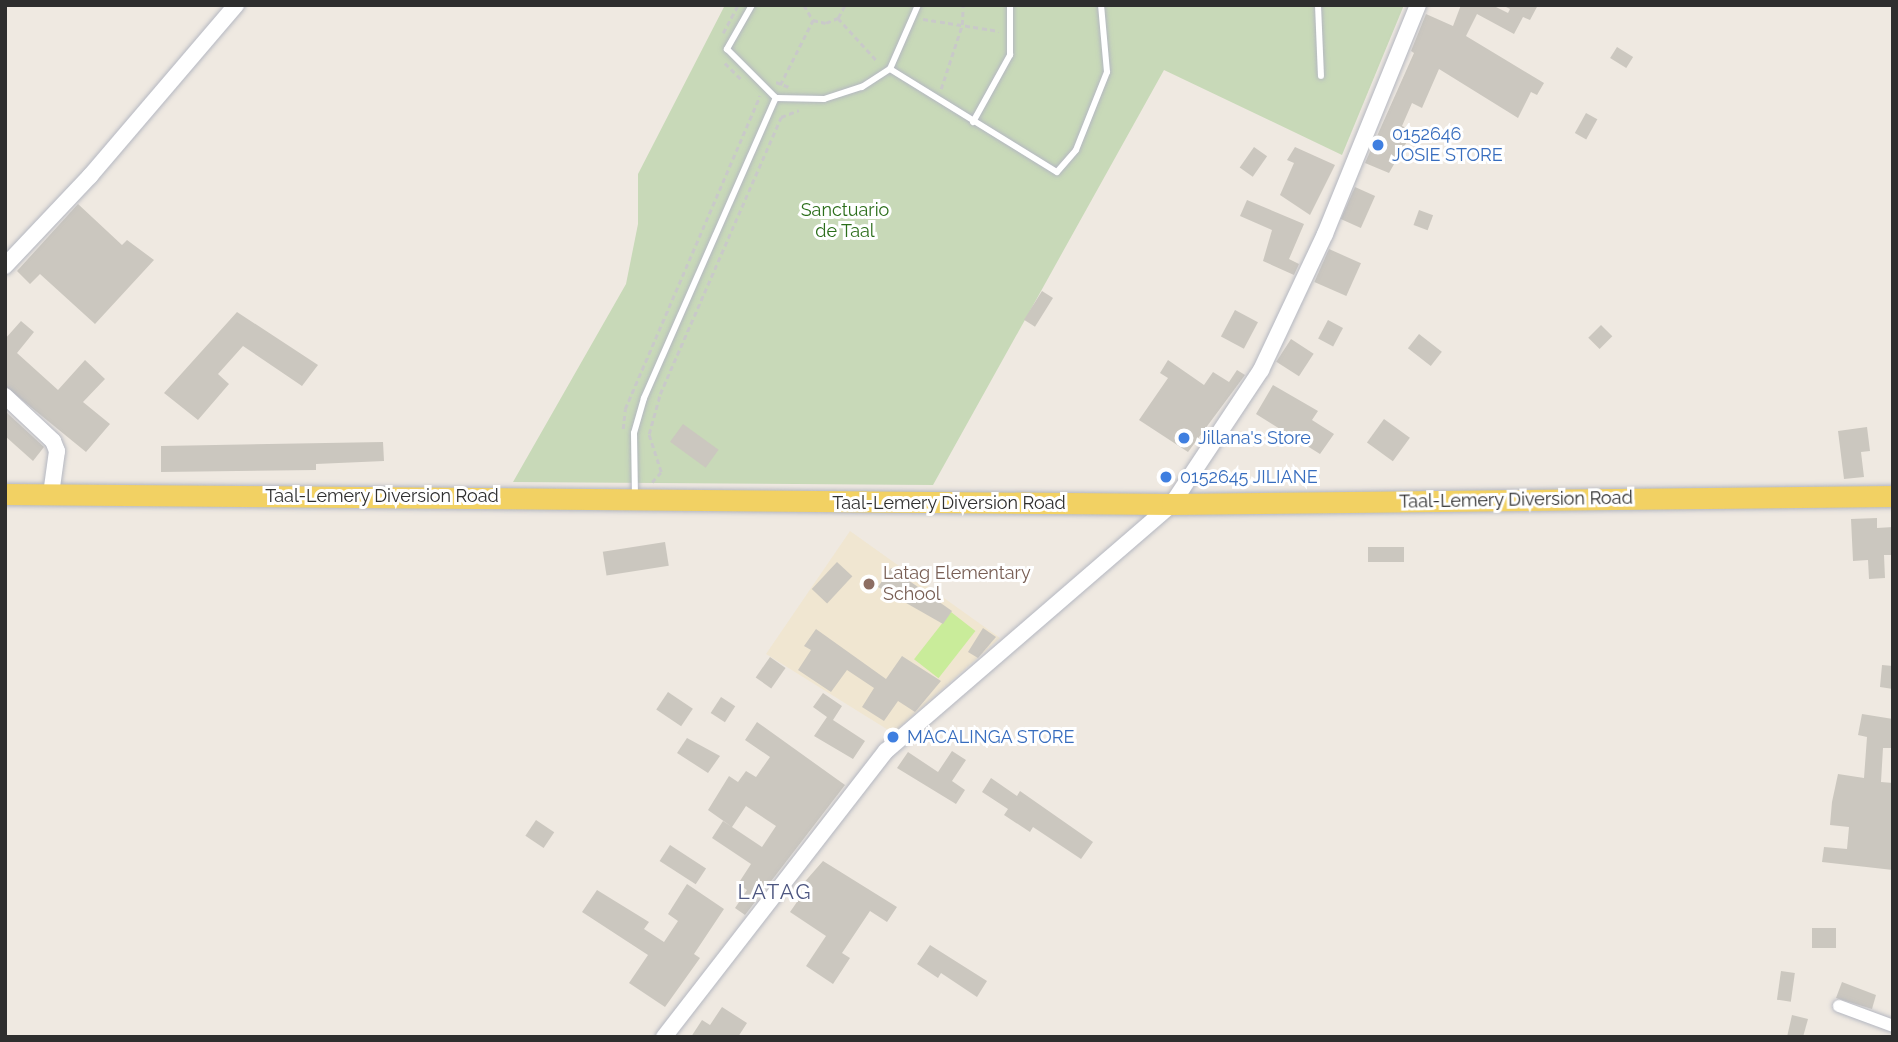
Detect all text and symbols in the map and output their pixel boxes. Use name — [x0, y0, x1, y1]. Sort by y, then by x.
place label: 0152646 JOSIE STORE — [1392, 124, 1503, 166]
marker: 0152646 JOSIE STORE — [1370, 137, 1386, 153]
park label: Sanctuario de Taal — [801, 200, 889, 242]
place label: Jillana's Store — [1198, 427, 1311, 449]
marker: Jillana's Store — [1176, 430, 1192, 446]
place label: 0152645 JILIANE — [1180, 466, 1318, 488]
marker: 0152645 JILIANE — [1158, 469, 1174, 485]
street label: Taal-Lemery Diversion Road — [265, 485, 499, 507]
street label: Taal-Lemery Diversion Road — [1399, 487, 1633, 513]
street label: Taal-Lemery Diversion Road — [832, 492, 1066, 514]
place label: Latag Elementary School — [883, 563, 1031, 606]
marker: Latag Elementary School — [861, 576, 877, 592]
place label: MACALINGA STORE — [907, 726, 1075, 748]
marker: MACALINGA STORE — [885, 729, 901, 745]
district label: LATAG — [738, 879, 812, 905]

